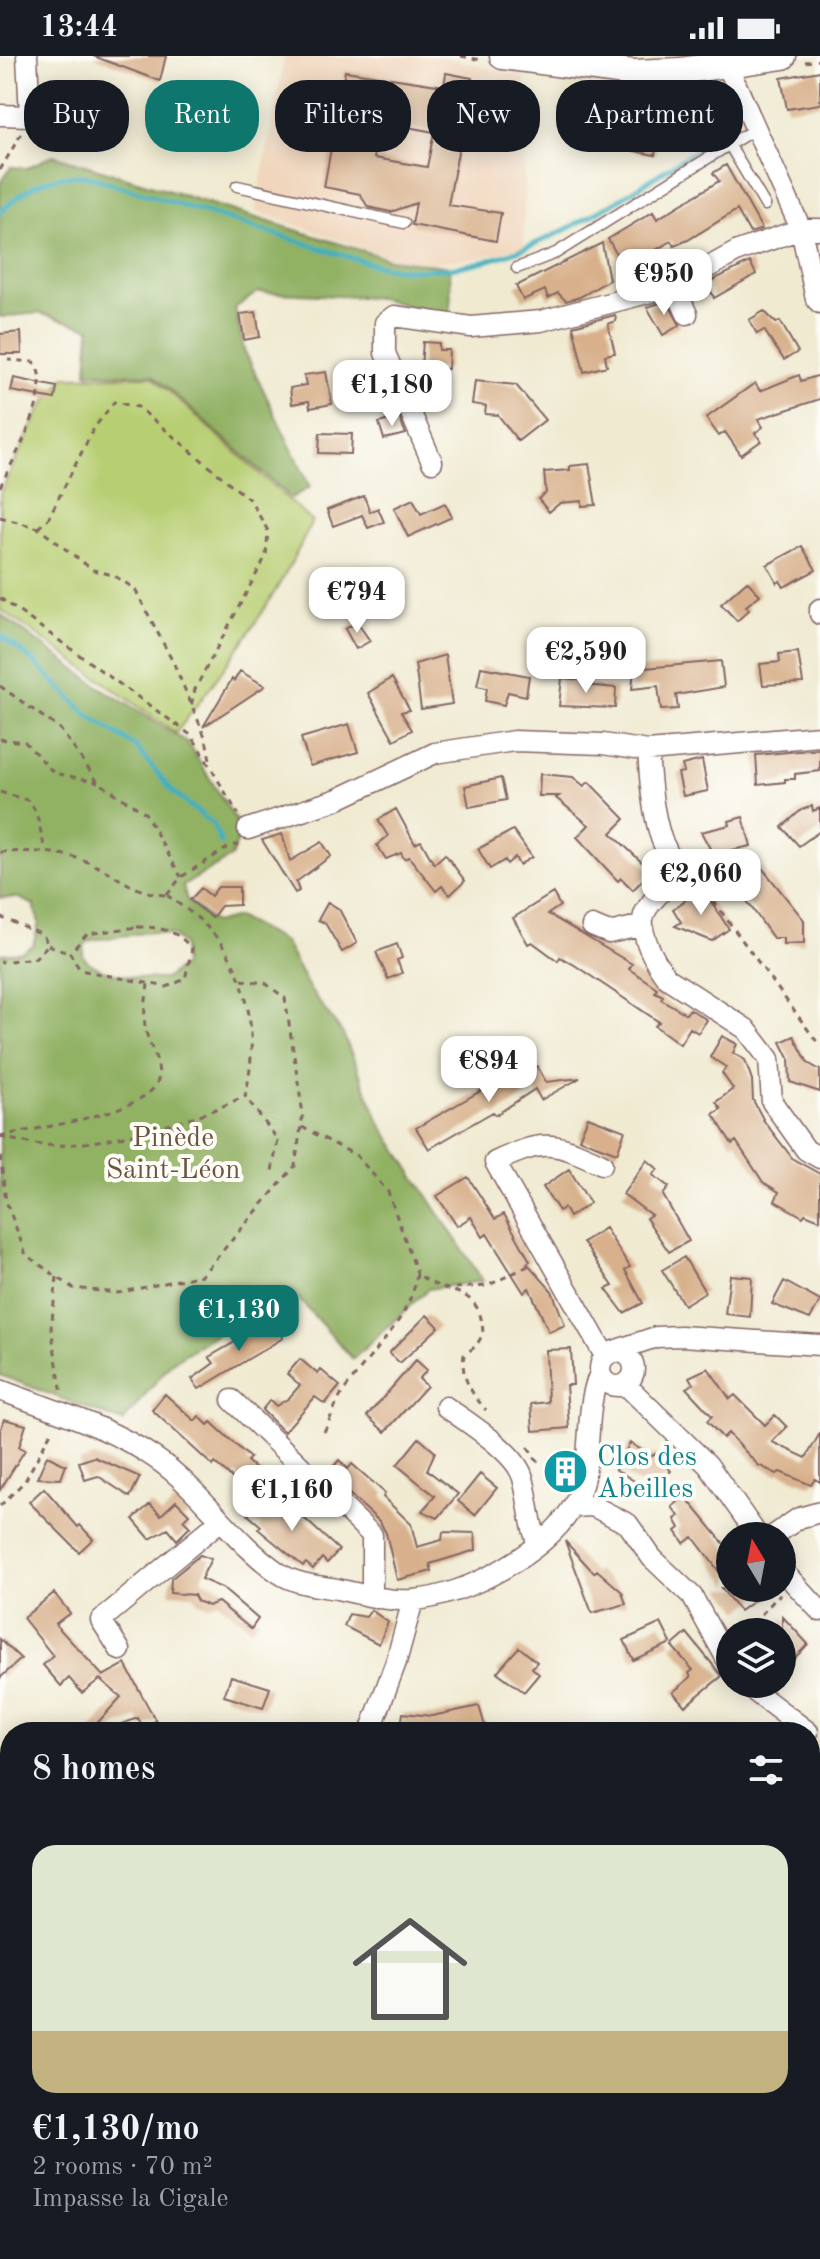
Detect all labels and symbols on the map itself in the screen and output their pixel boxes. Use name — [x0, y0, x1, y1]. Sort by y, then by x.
pin: €950 — [617, 249, 711, 317]
pin: €1,180 — [327, 360, 457, 428]
pin: €794 — [310, 567, 404, 635]
pin: €2,590 — [521, 627, 651, 695]
pin: €2,060 — [636, 849, 766, 917]
pin: €894 — [442, 1036, 536, 1104]
park label: Pinède Saint-Léon — [106, 1125, 240, 1185]
pin: €1,130 — [174, 1285, 304, 1353]
place label: Clos des Abeilles — [597, 1444, 697, 1504]
building icon: Clos des Abeilles — [542, 1447, 590, 1495]
pin: €1,160 — [227, 1465, 357, 1533]
north arrow — [716, 1522, 796, 1602]

